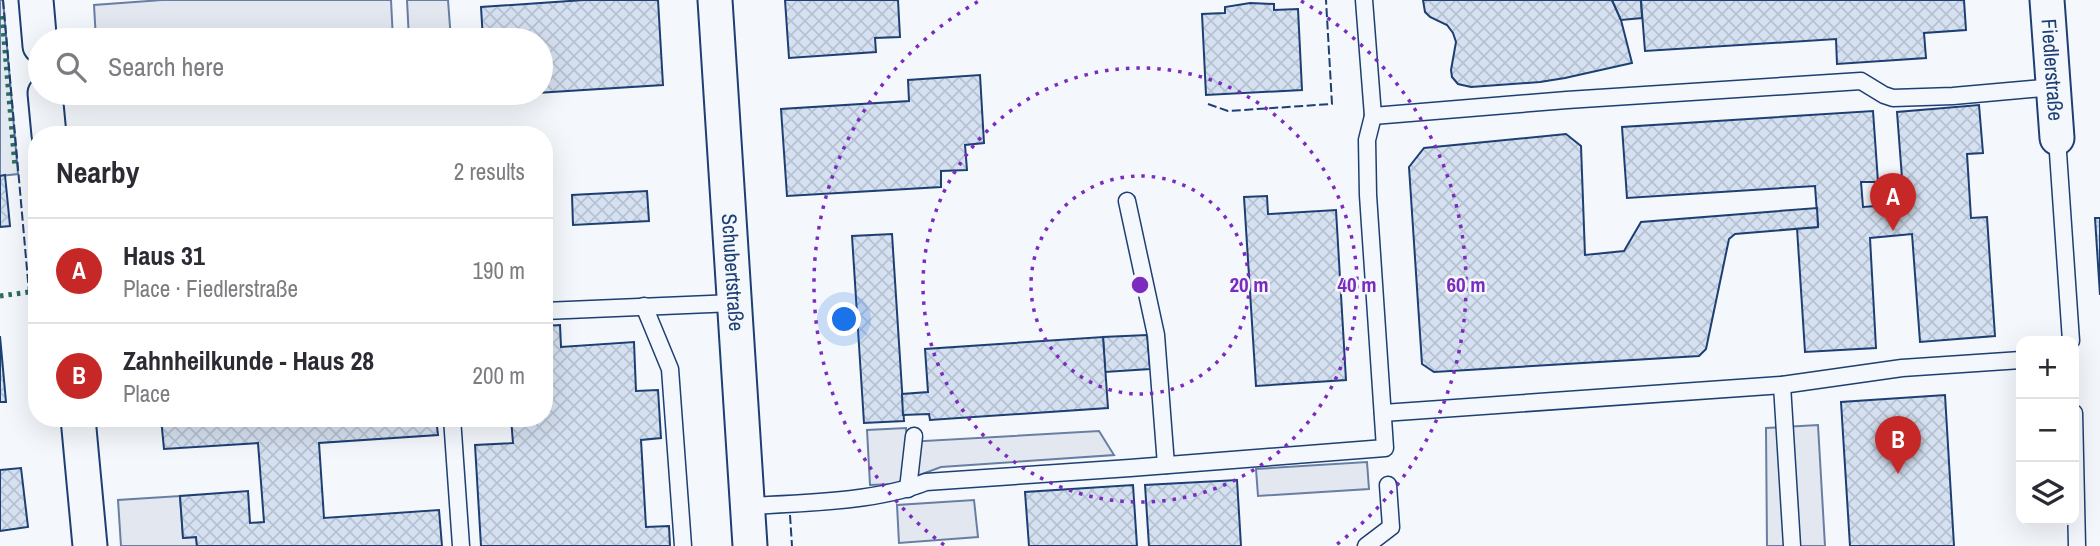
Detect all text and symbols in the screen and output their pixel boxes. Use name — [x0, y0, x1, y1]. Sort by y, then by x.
street label: Fiedlerstraße — [2034, 18, 2071, 122]
search box — [28, 28, 553, 105]
icon: search — [52, 48, 90, 86]
text: Search here — [108, 49, 224, 84]
text: Nearby — [56, 152, 139, 192]
text: 2 results — [454, 156, 525, 187]
pin: A — [1870, 173, 1916, 231]
street label: Schubertstraße — [715, 213, 751, 332]
text: Haus 31 — [123, 238, 205, 273]
text: A — [72, 255, 86, 286]
text: 190 m — [473, 255, 525, 286]
text: 20 m — [1229, 270, 1269, 299]
text: 40 m — [1337, 270, 1377, 299]
text: 60 m — [1446, 270, 1486, 299]
text: Place · Fiedlerstraße — [123, 273, 298, 304]
centre of rings — [1128, 273, 1152, 297]
your location — [827, 302, 861, 336]
map controls — [2016, 336, 2079, 525]
button: + — [2016, 336, 2079, 399]
text: Zahnheilkunde - Haus 28 — [123, 343, 374, 378]
text: B — [72, 360, 86, 391]
text: 200 m — [473, 360, 525, 391]
text: Place — [123, 378, 170, 409]
button: − — [2016, 399, 2079, 462]
pin: B — [1875, 416, 1921, 474]
button: layers — [2016, 462, 2079, 525]

